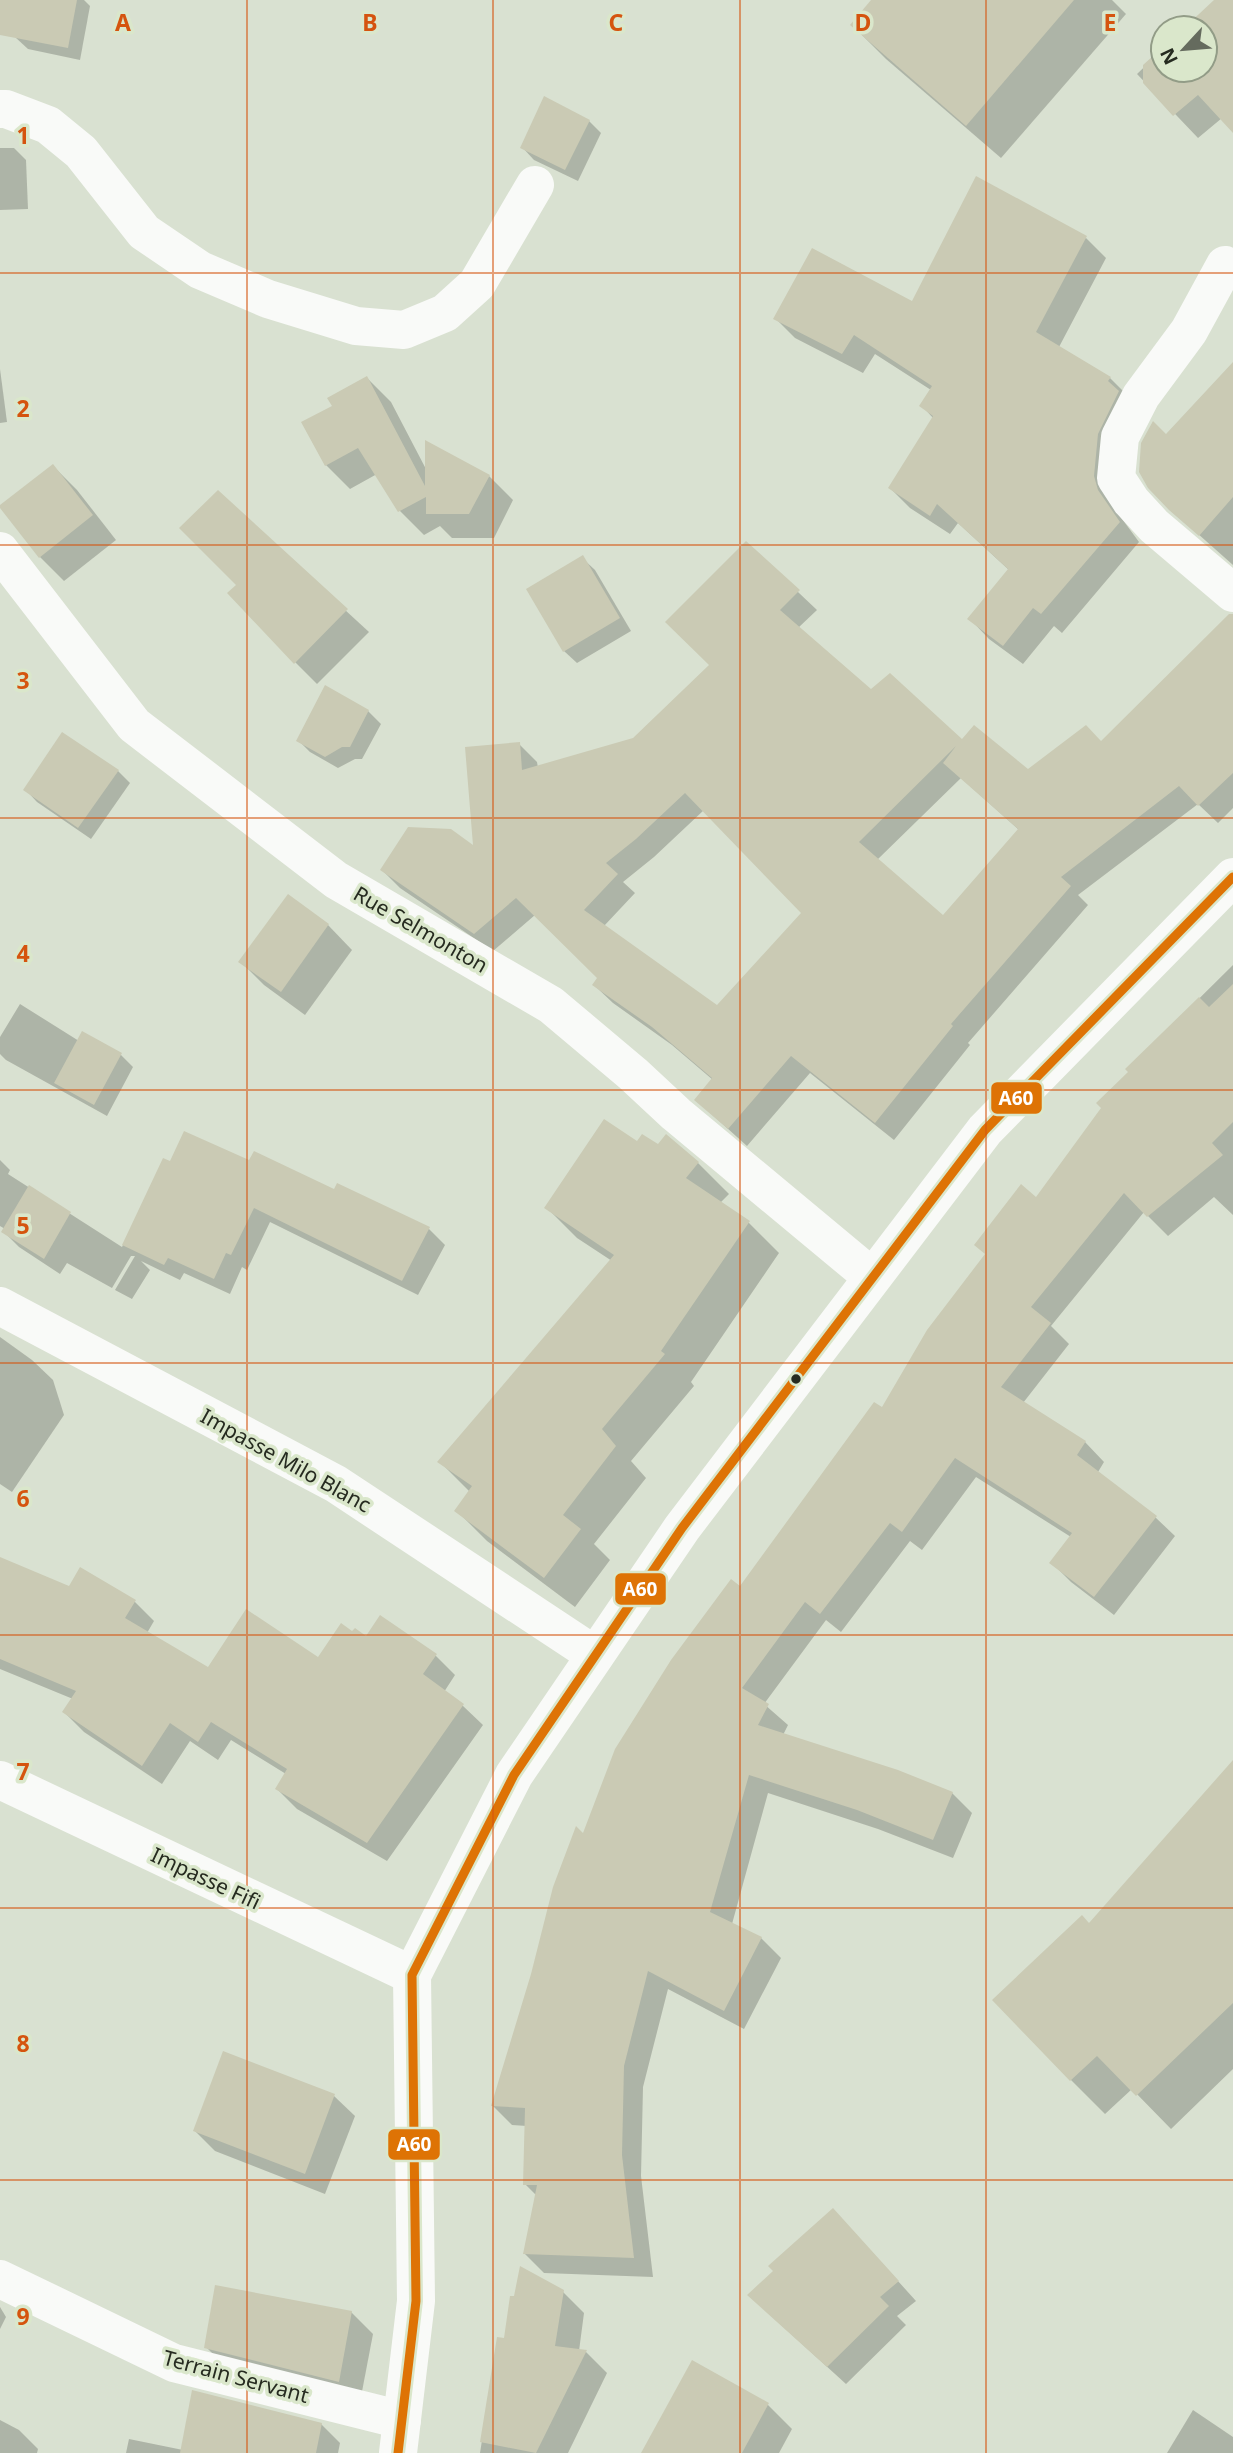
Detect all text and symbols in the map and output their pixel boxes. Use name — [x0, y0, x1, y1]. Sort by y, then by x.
text: A — [115, 6, 131, 38]
text: B — [362, 6, 378, 38]
text: C — [609, 6, 624, 38]
text: D — [855, 6, 871, 38]
text: E — [1104, 6, 1116, 38]
north arrow — [1149, 14, 1219, 84]
text: N — [1154, 44, 1184, 69]
text: 1 — [16, 119, 30, 151]
text: 2 — [16, 392, 30, 424]
text: 3 — [16, 664, 30, 696]
street label: Rue Selmonton — [349, 879, 493, 979]
text: 4 — [16, 937, 30, 969]
line badge: A60 — [990, 1081, 1043, 1115]
text: A60 — [999, 1085, 1034, 1111]
text: 5 — [16, 1209, 30, 1241]
unlabelled marker — [789, 1372, 803, 1386]
street label: Impasse Milo Blanc — [196, 1401, 376, 1519]
text: 6 — [16, 1482, 30, 1514]
line badge: A60 — [614, 1572, 667, 1606]
text: A60 — [623, 1576, 658, 1602]
text: 7 — [16, 1755, 30, 1787]
street label: Impasse Fifi — [147, 1840, 265, 1916]
text: 8 — [16, 2027, 30, 2059]
line badge: A60 — [387, 2128, 441, 2161]
text: A60 — [397, 2131, 432, 2157]
text: 9 — [16, 2300, 30, 2332]
street label: Terrain Servant — [160, 2343, 312, 2409]

